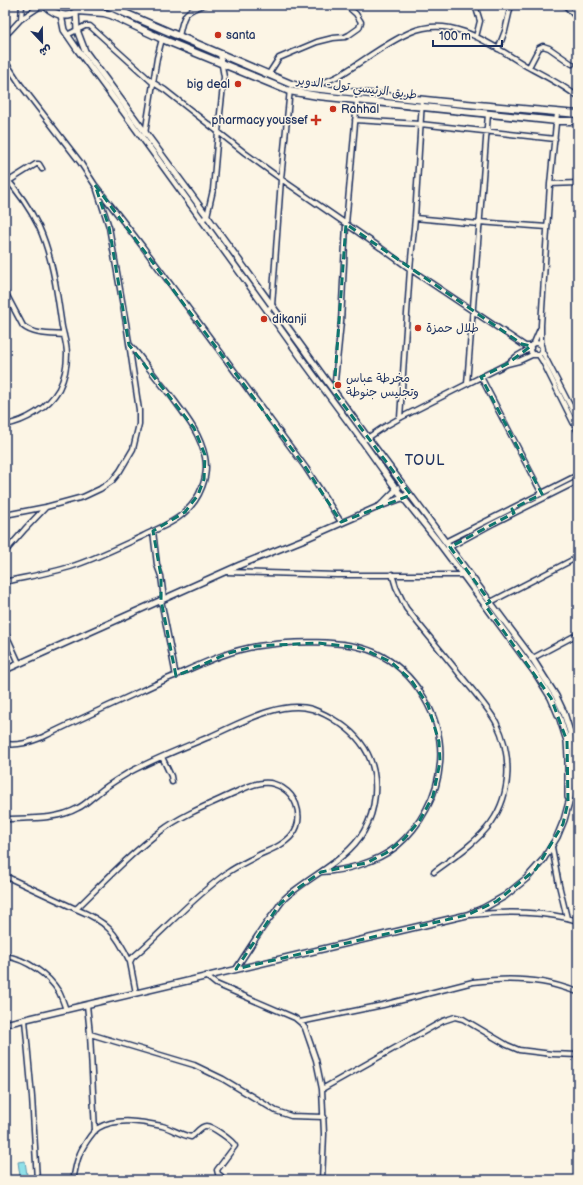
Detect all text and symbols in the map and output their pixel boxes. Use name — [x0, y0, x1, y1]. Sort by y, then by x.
north arrow — [22, 22, 62, 62]
scale bar — [433, 22, 502, 48]
place label: santa — [226, 28, 256, 43]
text: 100 m — [439, 29, 471, 44]
marker: santa — [213, 30, 223, 40]
text: ش — [38, 43, 54, 59]
street label: طريق الرئيسي تول - الدوير — [295, 73, 418, 106]
place label: big deal — [187, 77, 230, 92]
marker: big deal — [233, 79, 243, 89]
place label: Rahhal — [341, 102, 379, 117]
marker: Rahhal — [328, 104, 338, 114]
place label: pharmacy youssef — [212, 113, 308, 128]
marker: pharmacy youssef — [311, 115, 321, 125]
place label: dikanji — [272, 312, 307, 327]
marker: dikanji — [259, 314, 269, 324]
place label: طلال حمزة — [426, 321, 479, 336]
marker: طلال حمزة — [413, 323, 423, 333]
place label: مخرطة عباس وتجليس جنوطة — [346, 371, 419, 400]
marker: مخرطة عباس وتجليس جنوطة — [333, 380, 343, 390]
district label: TOUL — [405, 452, 445, 469]

